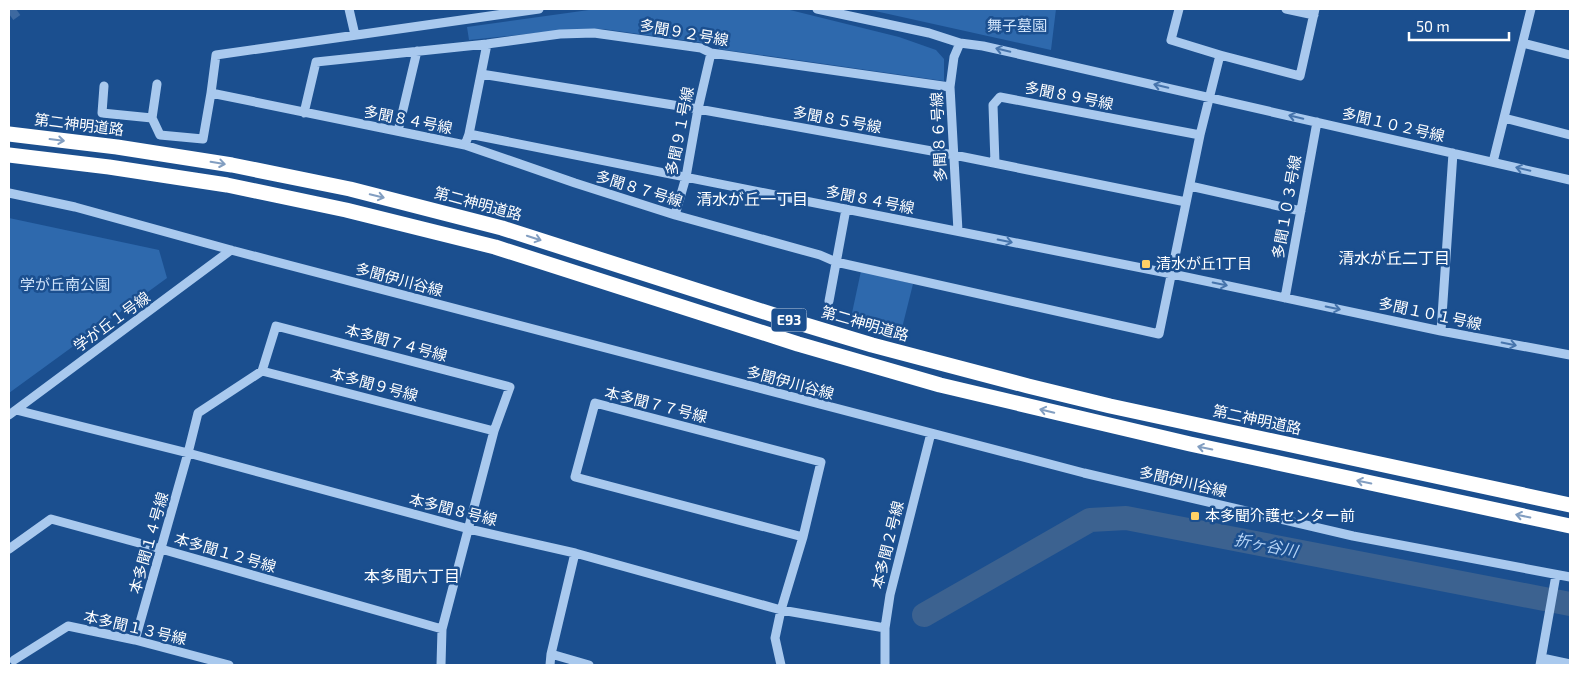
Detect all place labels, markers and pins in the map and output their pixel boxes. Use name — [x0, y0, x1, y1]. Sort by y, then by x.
place label: 清水が丘1丁目 — [1156, 254, 1252, 272]
marker: 清水が丘1丁目 — [1140, 258, 1152, 270]
place label: 本多聞介護センター前 — [1205, 506, 1355, 524]
marker: 本多聞介護センター前 — [1189, 510, 1201, 522]

